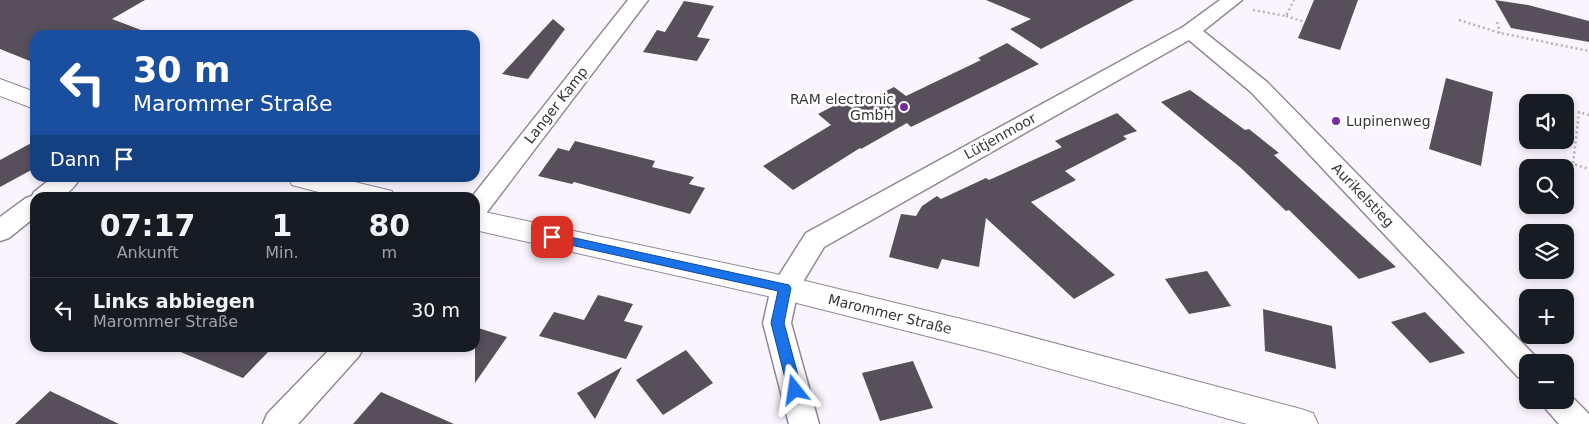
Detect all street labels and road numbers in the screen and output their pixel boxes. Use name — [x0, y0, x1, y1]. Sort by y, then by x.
street label: Langer Kamp — [521, 63, 591, 147]
street label: Lütjenmoor — [961, 110, 1039, 162]
street label: Aurikelstieg — [1329, 160, 1397, 230]
street label: Marommer Straße — [826, 291, 954, 337]

